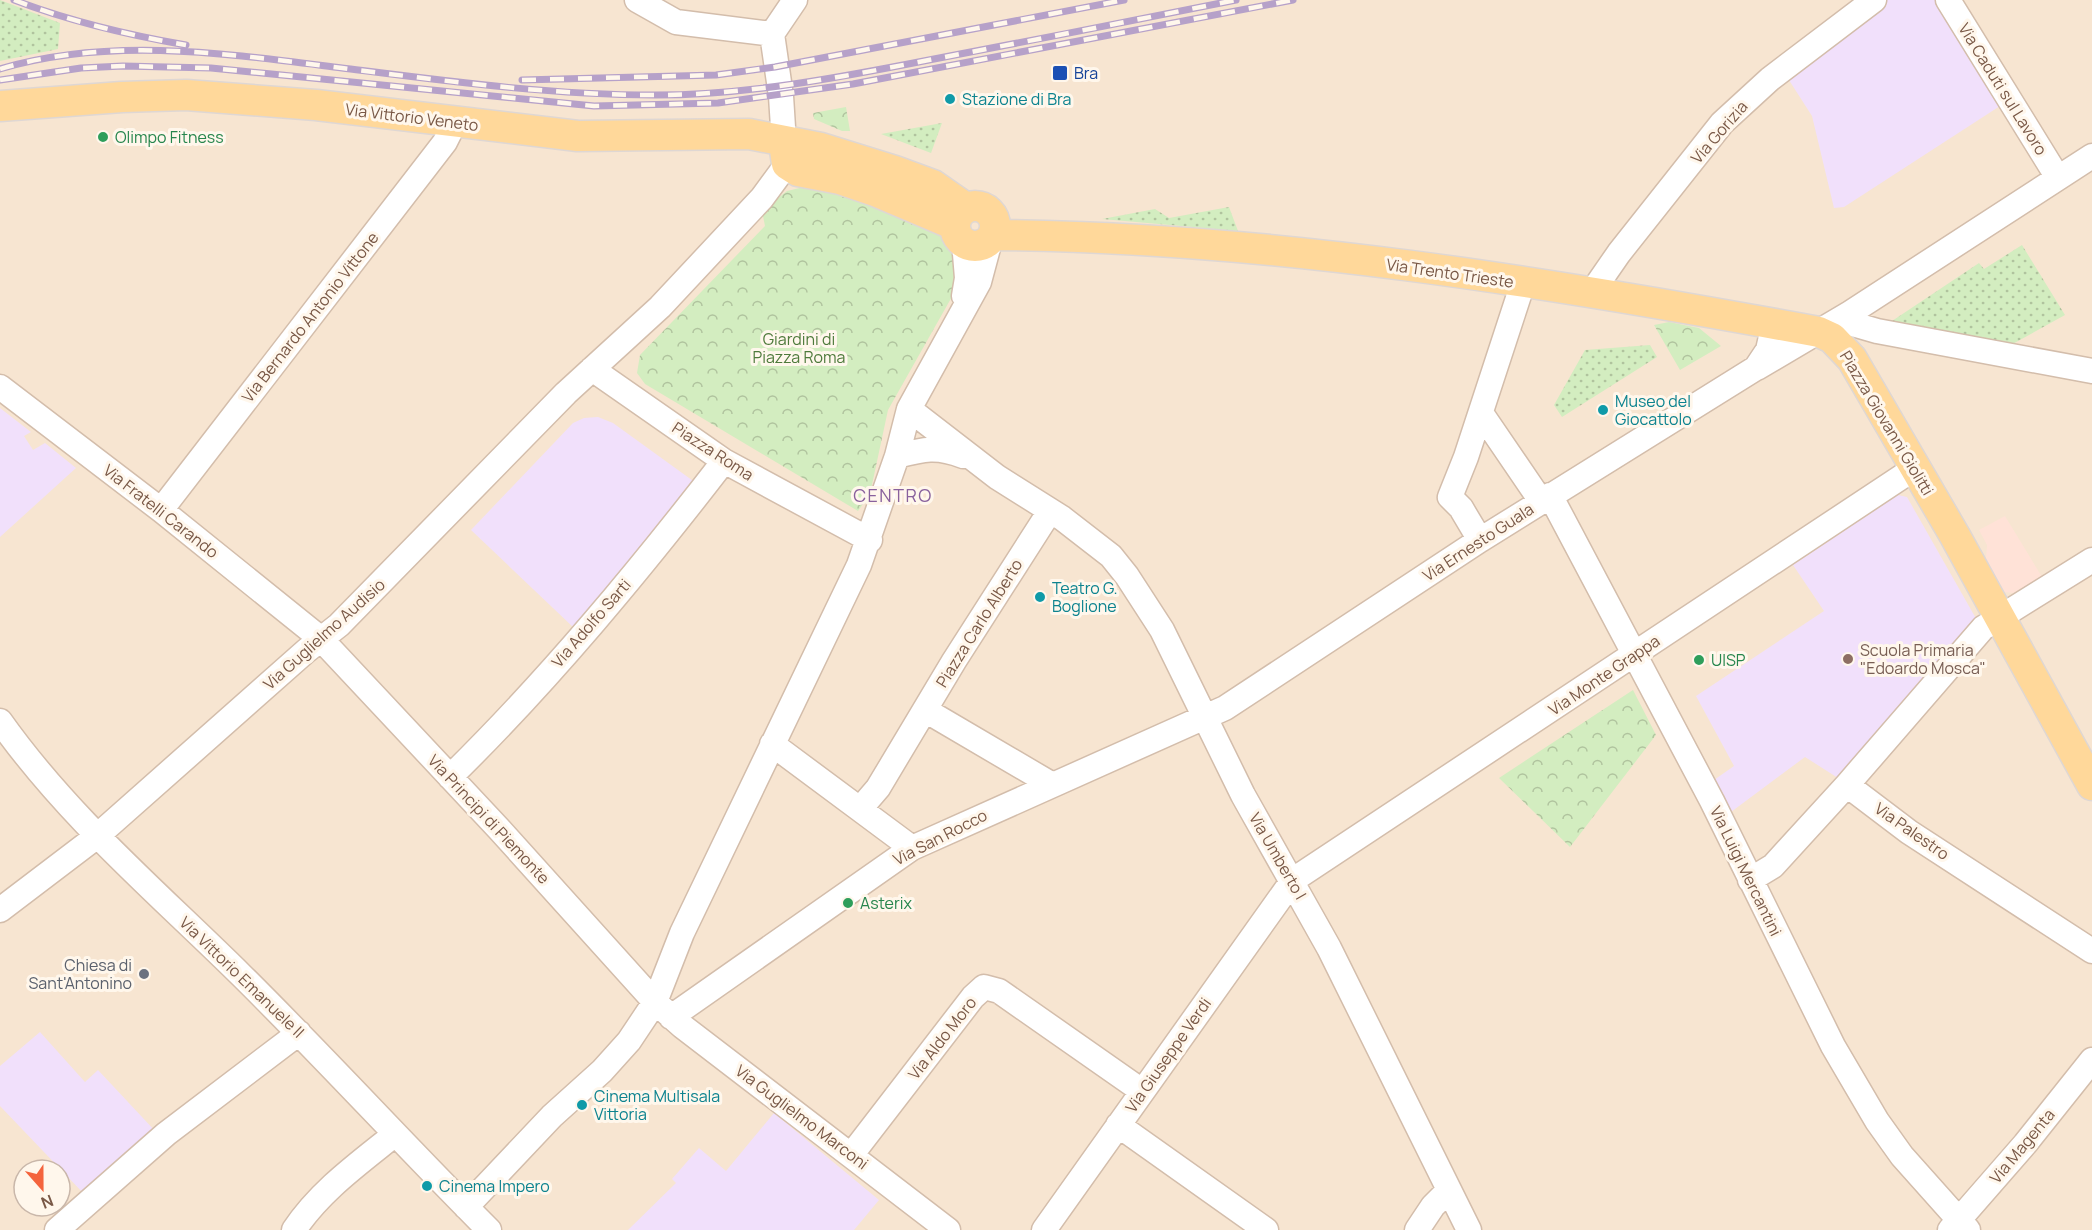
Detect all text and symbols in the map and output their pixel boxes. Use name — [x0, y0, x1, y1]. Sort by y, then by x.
street label: Via Caduti sul Lavoro — [1953, 19, 2053, 159]
place label: Bra — [1074, 62, 1098, 84]
marker: Bra — [1051, 64, 1069, 82]
place label: Stazione di Bra — [962, 88, 1071, 110]
marker: Stazione di Bra — [943, 92, 957, 106]
street label: Via Gorizia — [1686, 96, 1752, 168]
street label: Via Vittorio Veneto — [344, 98, 480, 136]
place label: Olimpo Fitness — [115, 126, 224, 148]
marker: Olimpo Fitness — [96, 130, 110, 144]
street label: Via Bernardo Antonio Vittone — [237, 227, 383, 407]
street label: Via Trento Trieste — [1385, 253, 1515, 293]
park label: Giardini di Piazza Roma — [753, 328, 845, 368]
street label: Piazza Giovanni Giolitti — [1835, 347, 1939, 499]
place label: Museo del Giocattolo — [1615, 390, 1692, 430]
marker: Museo del Giocattolo — [1596, 403, 1610, 417]
street label: Piazza Roma — [668, 416, 758, 486]
street label: Via Fratelli Carando — [99, 459, 223, 563]
district label: CENTRO — [853, 483, 933, 507]
street label: Via Ernesto Guala — [1418, 498, 1538, 586]
street label: Piazza Carlo Alberto — [931, 555, 1027, 691]
street label: Via Guglielmo Audisio — [258, 573, 390, 695]
street label: Via Adolfo Sarti — [546, 574, 636, 672]
place label: Teatro G. Boglione — [1052, 577, 1118, 617]
marker: Teatro G. Boglione — [1033, 590, 1047, 604]
street label: Via Monte Grappa — [1544, 630, 1664, 720]
place label: Scuola Primaria "Edoardo Mosca" — [1860, 639, 1986, 679]
place label: UISP — [1711, 649, 1746, 671]
marker: Scuola Primaria "Edoardo Mosca" — [1841, 652, 1855, 666]
marker: UISP — [1692, 653, 1706, 667]
street label: Via Principi di Piemonte — [423, 750, 555, 888]
street label: Via Palestro — [1870, 797, 1954, 865]
street label: Via Luigi Mercantini — [1705, 802, 1787, 940]
street label: Via San Rocco — [889, 804, 991, 870]
street label: Via Umberto I — [1244, 808, 1312, 904]
place label: Asterix — [860, 892, 912, 914]
marker: Asterix — [841, 896, 855, 910]
street label: Via Vittorio Emanuele II — [175, 912, 309, 1042]
place label: Chiesa di Sant'Antonino — [28, 954, 132, 994]
marker: Chiesa di Sant'Antonino — [137, 967, 151, 981]
street label: Via Aldo Moro — [903, 992, 981, 1084]
street label: Via Giuseppe Verdi — [1120, 993, 1216, 1117]
street label: Via Guglielmo Marconi — [731, 1060, 873, 1174]
place label: Cinema Multisala Vittoria — [594, 1085, 720, 1125]
marker: Cinema Multisala Vittoria — [575, 1098, 589, 1112]
street label: Via Magenta — [1984, 1104, 2060, 1188]
north arrow — [12, 1158, 72, 1218]
place label: Cinema Impero — [439, 1175, 550, 1197]
marker: Cinema Impero — [420, 1179, 434, 1193]
text: N — [38, 1190, 57, 1214]

